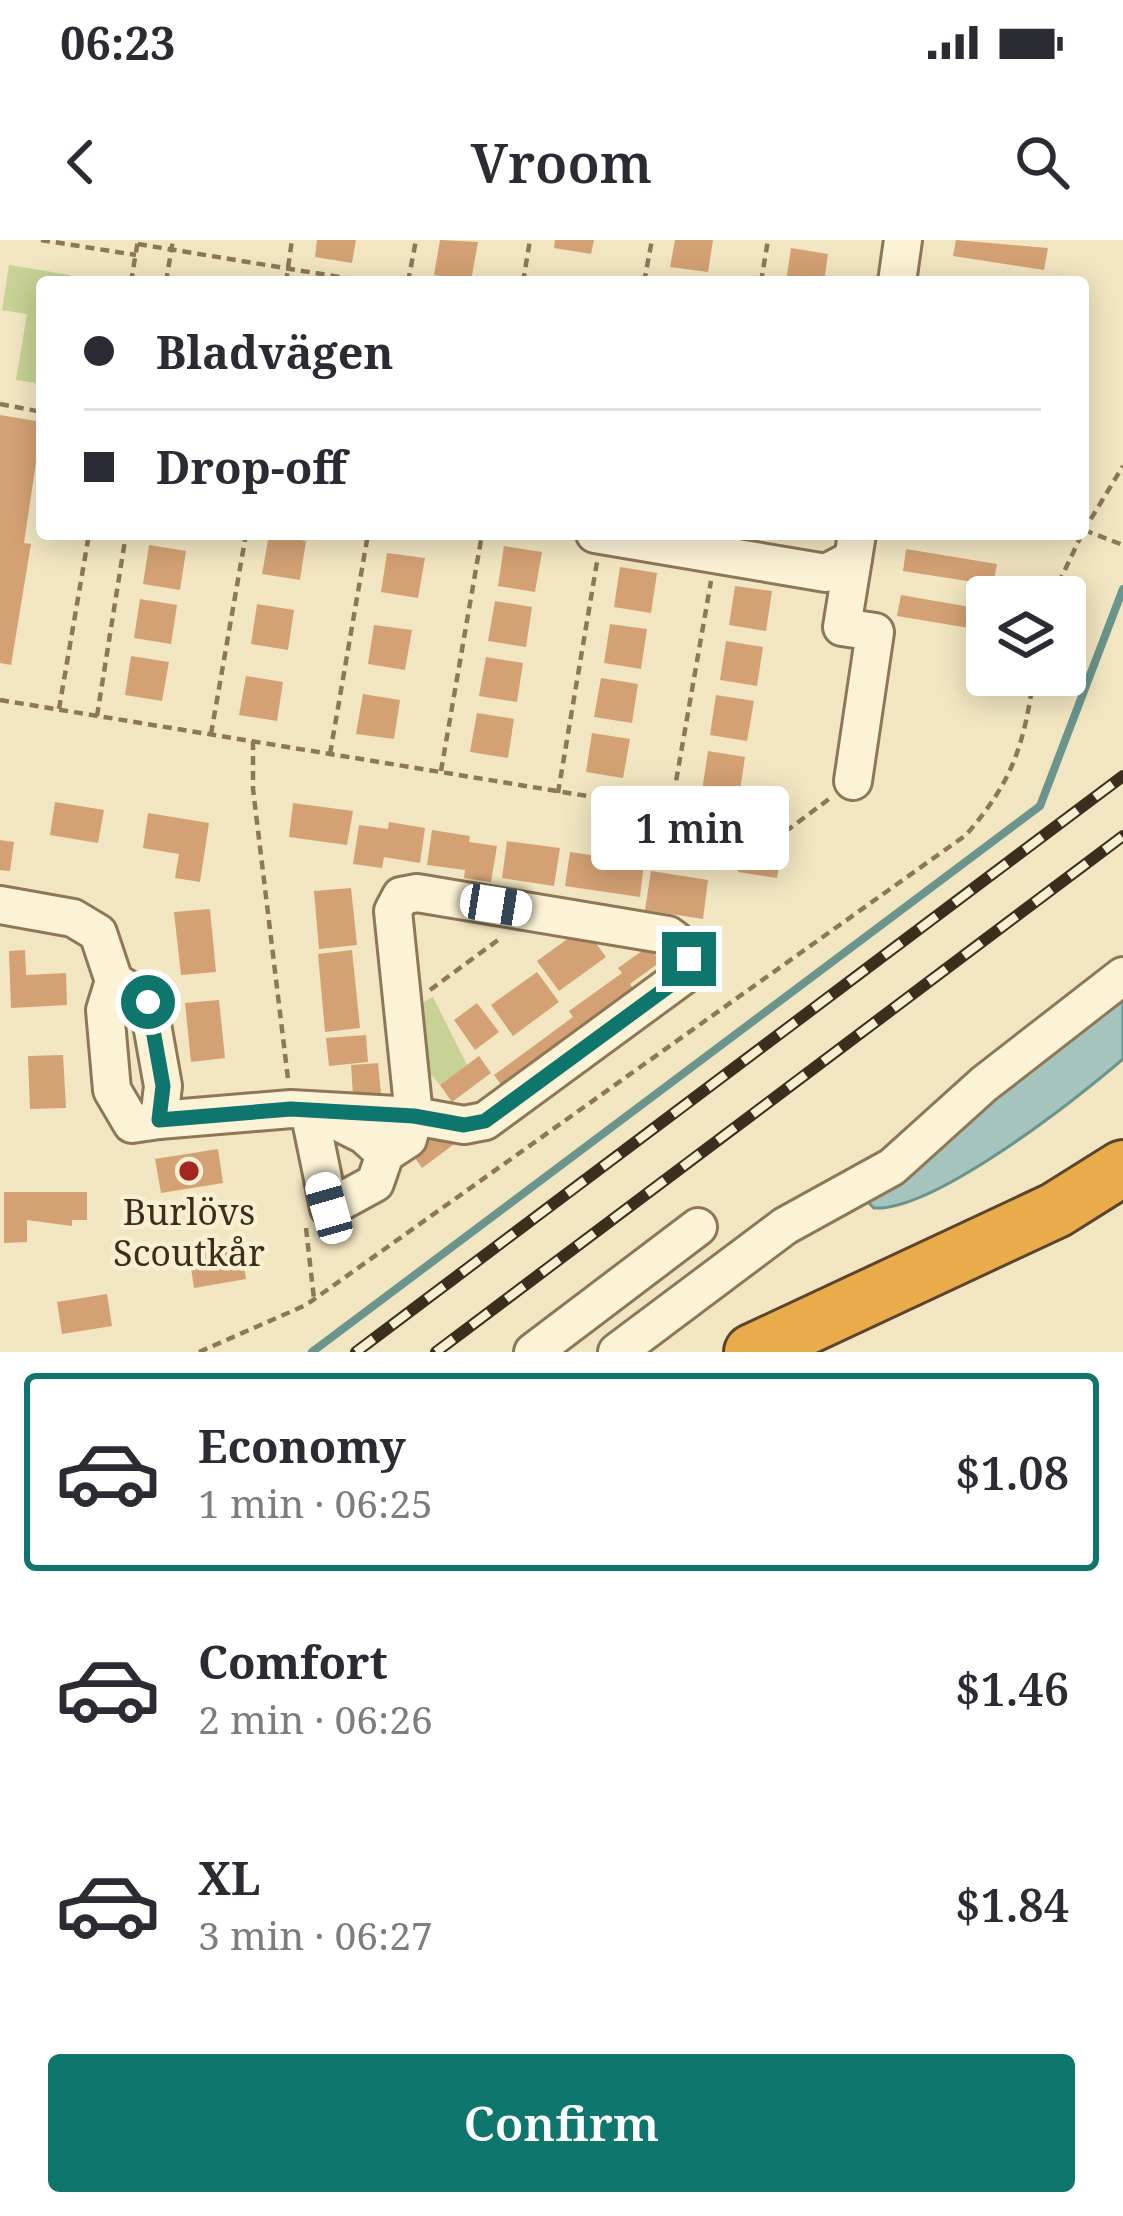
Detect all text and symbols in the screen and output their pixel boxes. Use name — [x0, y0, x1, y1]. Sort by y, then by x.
text: 06:23 — [60, 12, 175, 73]
text: Vroom — [471, 125, 652, 199]
icon: back — [48, 129, 114, 195]
icon: search — [1009, 129, 1075, 195]
text: Bladvägen — [156, 321, 394, 382]
text: Drop-off — [156, 436, 347, 497]
map controls — [966, 576, 1086, 696]
button: layers — [966, 576, 1086, 696]
callout: 1 min — [590, 785, 788, 869]
text: 1 min — [636, 801, 744, 854]
car — [458, 882, 534, 928]
route end — [662, 932, 716, 986]
route start — [121, 975, 175, 1029]
marker: Burlövs Scoutkår — [176, 1158, 202, 1184]
car — [302, 1168, 356, 1248]
place label: Burlövs Scoutkår — [113, 1187, 265, 1277]
text: Economy — [198, 1415, 406, 1476]
icon: car — [54, 1418, 162, 1526]
text: $1.08 — [955, 1442, 1069, 1503]
text: 1 min · 06:25 — [198, 1476, 433, 1529]
text: Comfort — [198, 1631, 388, 1692]
icon: car — [54, 1634, 162, 1742]
text: $1.46 — [955, 1658, 1069, 1719]
text: 2 min · 06:26 — [198, 1692, 433, 1745]
text: XL — [198, 1847, 260, 1908]
icon: car — [54, 1850, 162, 1958]
text: $1.84 — [955, 1874, 1069, 1935]
text: 3 min · 06:27 — [198, 1908, 433, 1961]
button: Confirm — [48, 2054, 1075, 2192]

